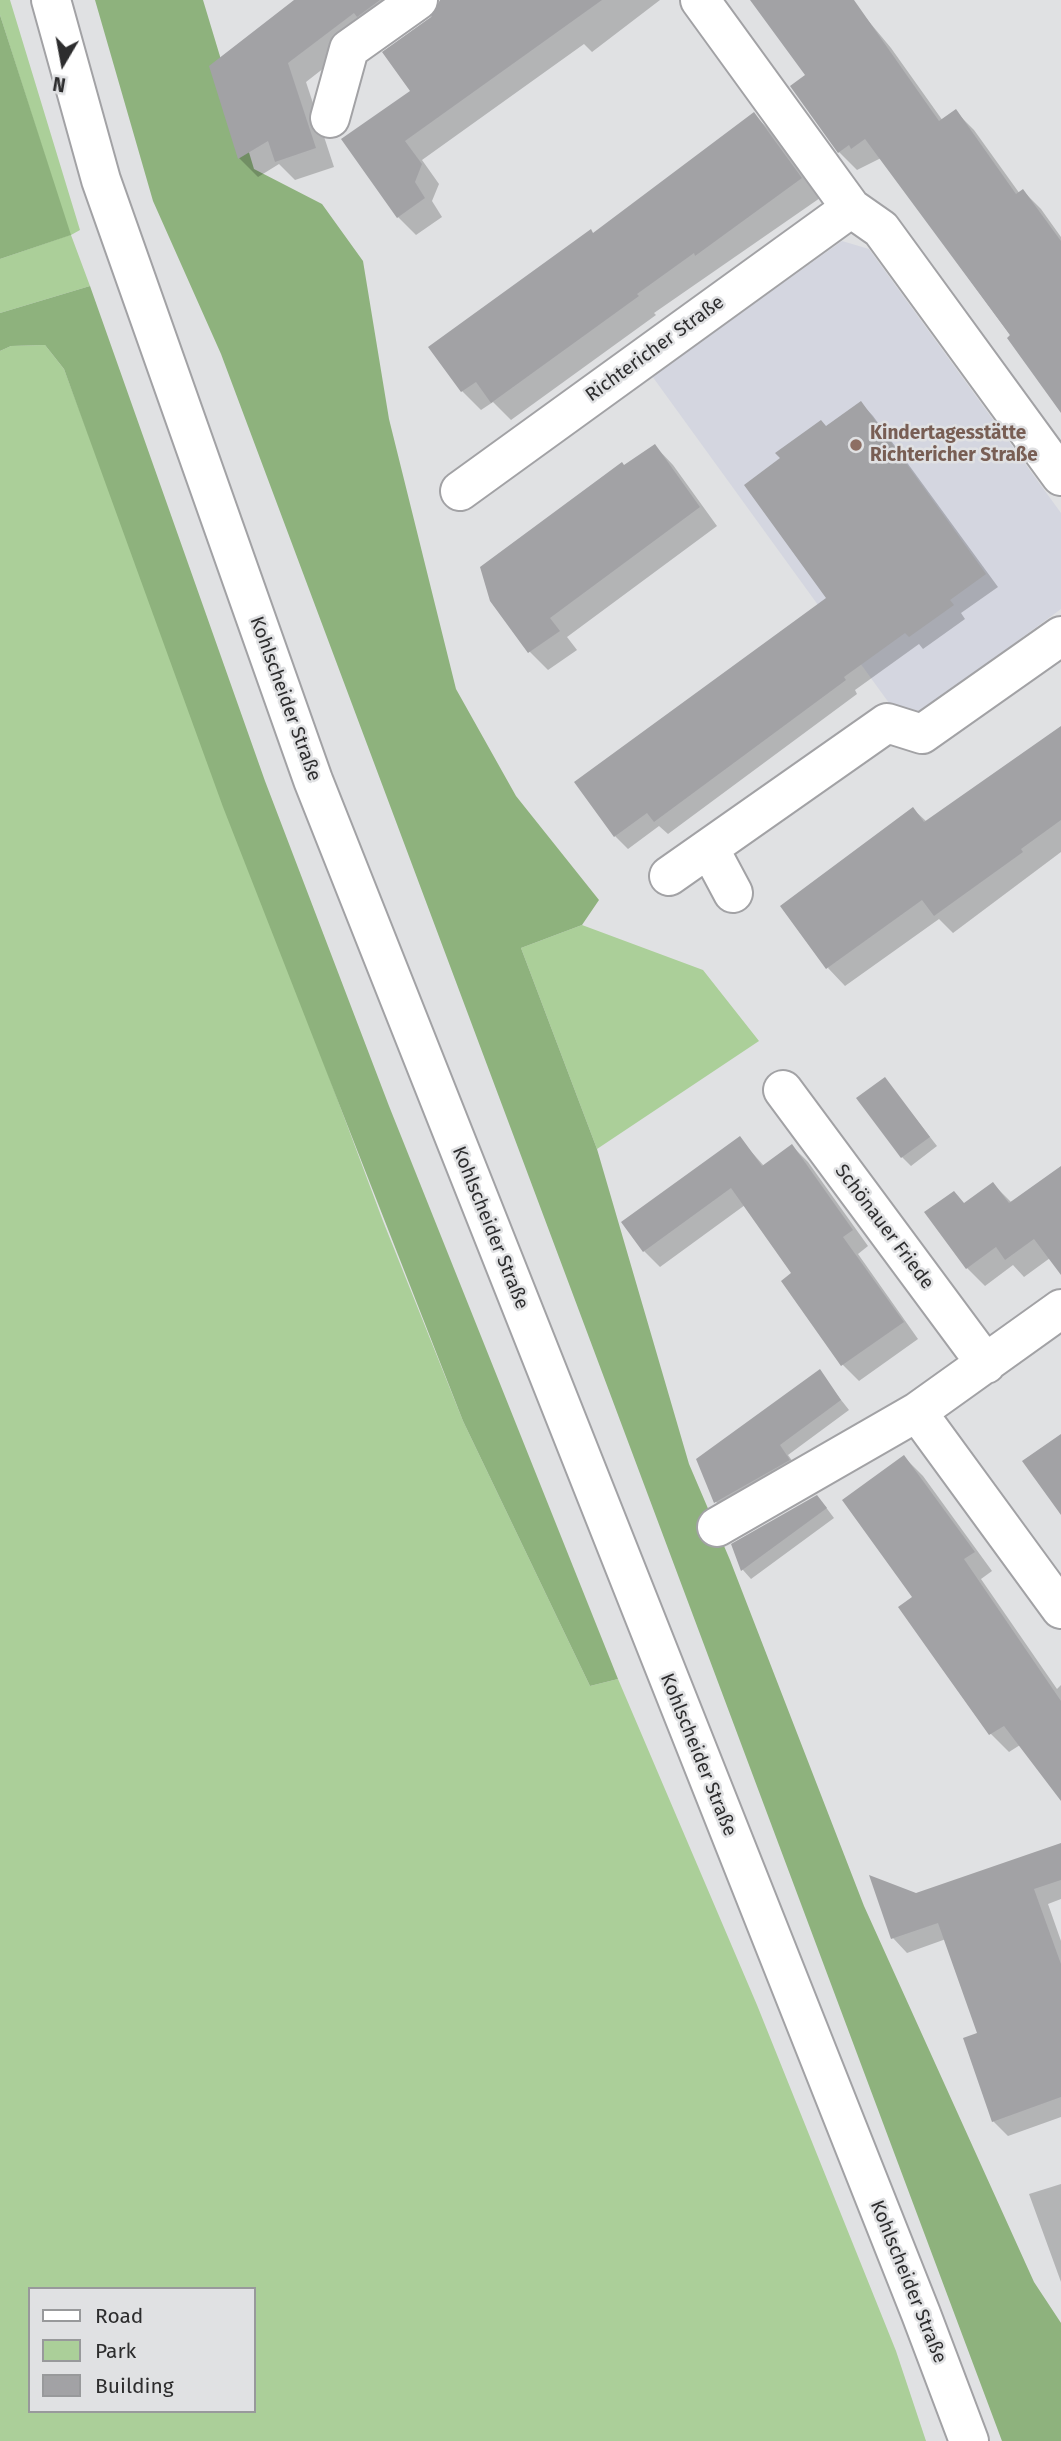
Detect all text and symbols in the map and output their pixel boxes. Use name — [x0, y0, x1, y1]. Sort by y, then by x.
north arrow — [28, 28, 98, 98]
text: N — [51, 72, 67, 97]
street label: Richtericher Straße — [581, 291, 729, 407]
place label: Kindertagesstätte Richtericher Straße — [870, 423, 1038, 467]
marker: Kindertagesstätte Richtericher Straße — [848, 437, 864, 453]
street label: Kohlscheider Straße — [245, 614, 325, 784]
street label: Kohlscheider Straße — [447, 1143, 533, 1313]
street label: Schönauer Friede — [830, 1160, 938, 1294]
street label: Kohlscheider Straße — [655, 1670, 741, 1840]
street label: Kohlscheider Straße — [865, 2197, 951, 2367]
legend — [28, 2287, 256, 2413]
text: Road — [95, 2303, 143, 2329]
text: Park — [95, 2338, 136, 2364]
text: Building — [95, 2373, 174, 2399]

